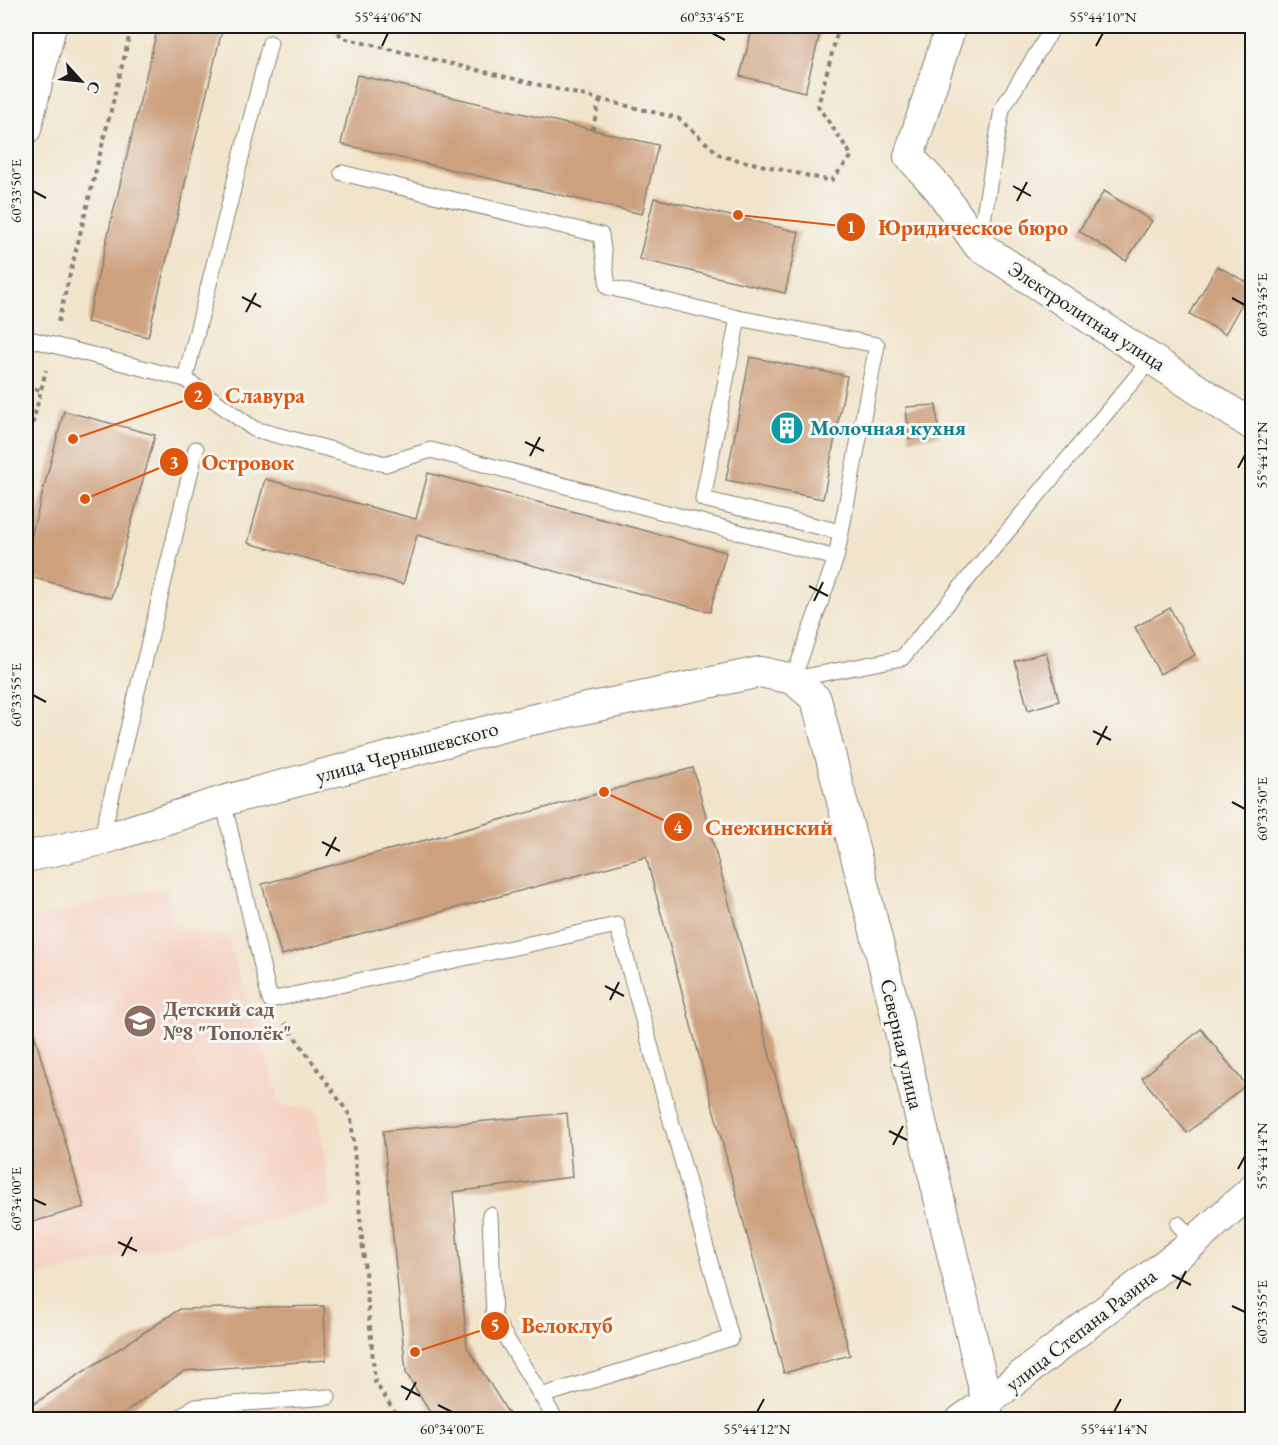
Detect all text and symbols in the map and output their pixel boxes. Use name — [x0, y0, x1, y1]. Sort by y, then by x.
text: 55°44'06"N — [354, 7, 422, 26]
text: 60°33'45"E — [680, 7, 745, 26]
text: 55°44'10"N — [1069, 7, 1137, 26]
north arrow — [51, 51, 111, 111]
text: С — [82, 78, 106, 97]
text: 60°33'50"E — [6, 158, 25, 223]
callout: Юридическое бюро — [836, 207, 1080, 247]
text: Юридическое бюро — [878, 213, 1068, 242]
text: 1 — [846, 215, 856, 238]
street label: Электролитная улица — [1003, 255, 1172, 377]
text: 60°33'45"E — [1252, 272, 1271, 337]
callout: Славура — [183, 376, 316, 416]
text: Славура — [225, 381, 305, 410]
text: 2 — [193, 384, 203, 407]
building icon: Молочная кухня — [769, 410, 805, 446]
place label: Молочная кухня — [810, 414, 966, 441]
text: 55°44'12"N — [1252, 421, 1271, 489]
callout: Островок — [159, 442, 306, 482]
text: Островок — [202, 448, 295, 477]
text: 3 — [169, 451, 179, 474]
text: 60°33'55"E — [6, 662, 25, 727]
street label: улица Чернышевского — [313, 714, 501, 789]
text: 60°33'50"E — [1252, 776, 1271, 841]
callout: Снежинский — [663, 807, 845, 847]
text: Снежинский — [705, 813, 833, 842]
text: 4 — [673, 815, 683, 838]
street label: Северная улица — [874, 976, 931, 1112]
place label: Детский сад №8 "Тополёк" — [163, 995, 292, 1046]
school or university icon: Детский сад №8 "Тополёк" — [122, 1003, 158, 1039]
text: 55°44'14"N — [1252, 1122, 1271, 1190]
text: 60°34'00"E — [6, 1166, 25, 1231]
street label: улица Степана Разина — [1000, 1262, 1162, 1397]
text: 60°33'55"E — [1252, 1279, 1271, 1344]
callout: Велоклуб — [480, 1306, 625, 1346]
text: Велоклуб — [521, 1311, 613, 1340]
text: 5 — [490, 1314, 500, 1337]
text: 60°34'00"E — [420, 1419, 485, 1438]
text: 55°44'12"N — [723, 1419, 791, 1438]
text: 55°44'14"N — [1080, 1419, 1148, 1438]

